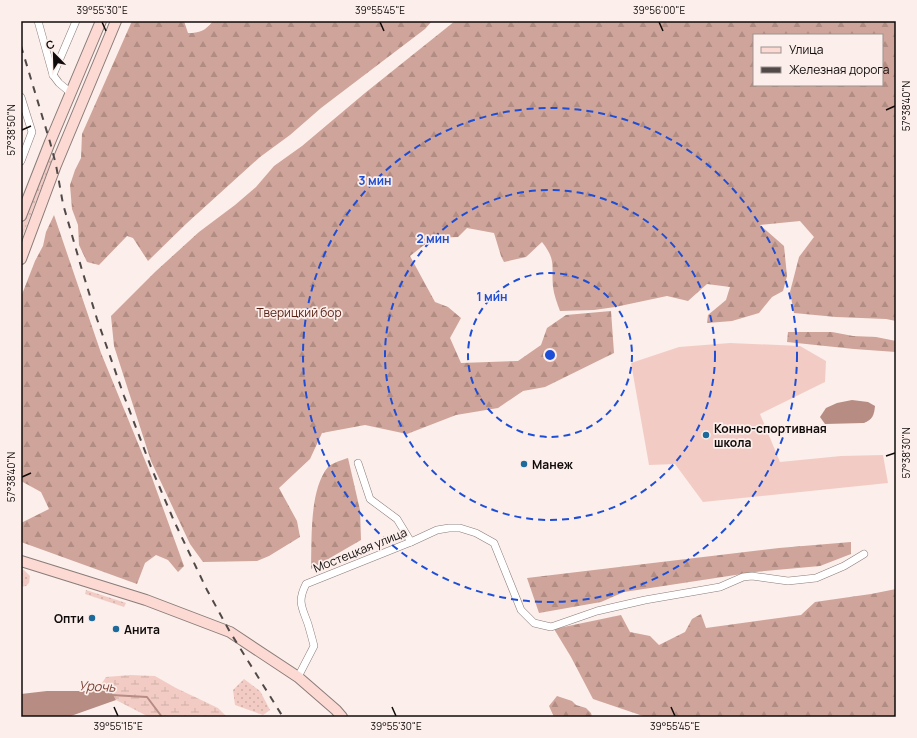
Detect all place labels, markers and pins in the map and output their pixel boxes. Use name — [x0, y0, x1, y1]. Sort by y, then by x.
centre of rings — [543, 348, 557, 362]
place label: Конно-спортивная школа — [714, 420, 827, 451]
marker: Конно-спортивная школа — [701, 430, 711, 440]
place label: Манеж — [532, 456, 574, 473]
marker: Манеж — [519, 459, 529, 469]
place label: Опти — [54, 610, 84, 627]
marker: Опти — [87, 613, 97, 623]
place label: Анита — [124, 621, 160, 638]
marker: Анита — [111, 624, 121, 634]

